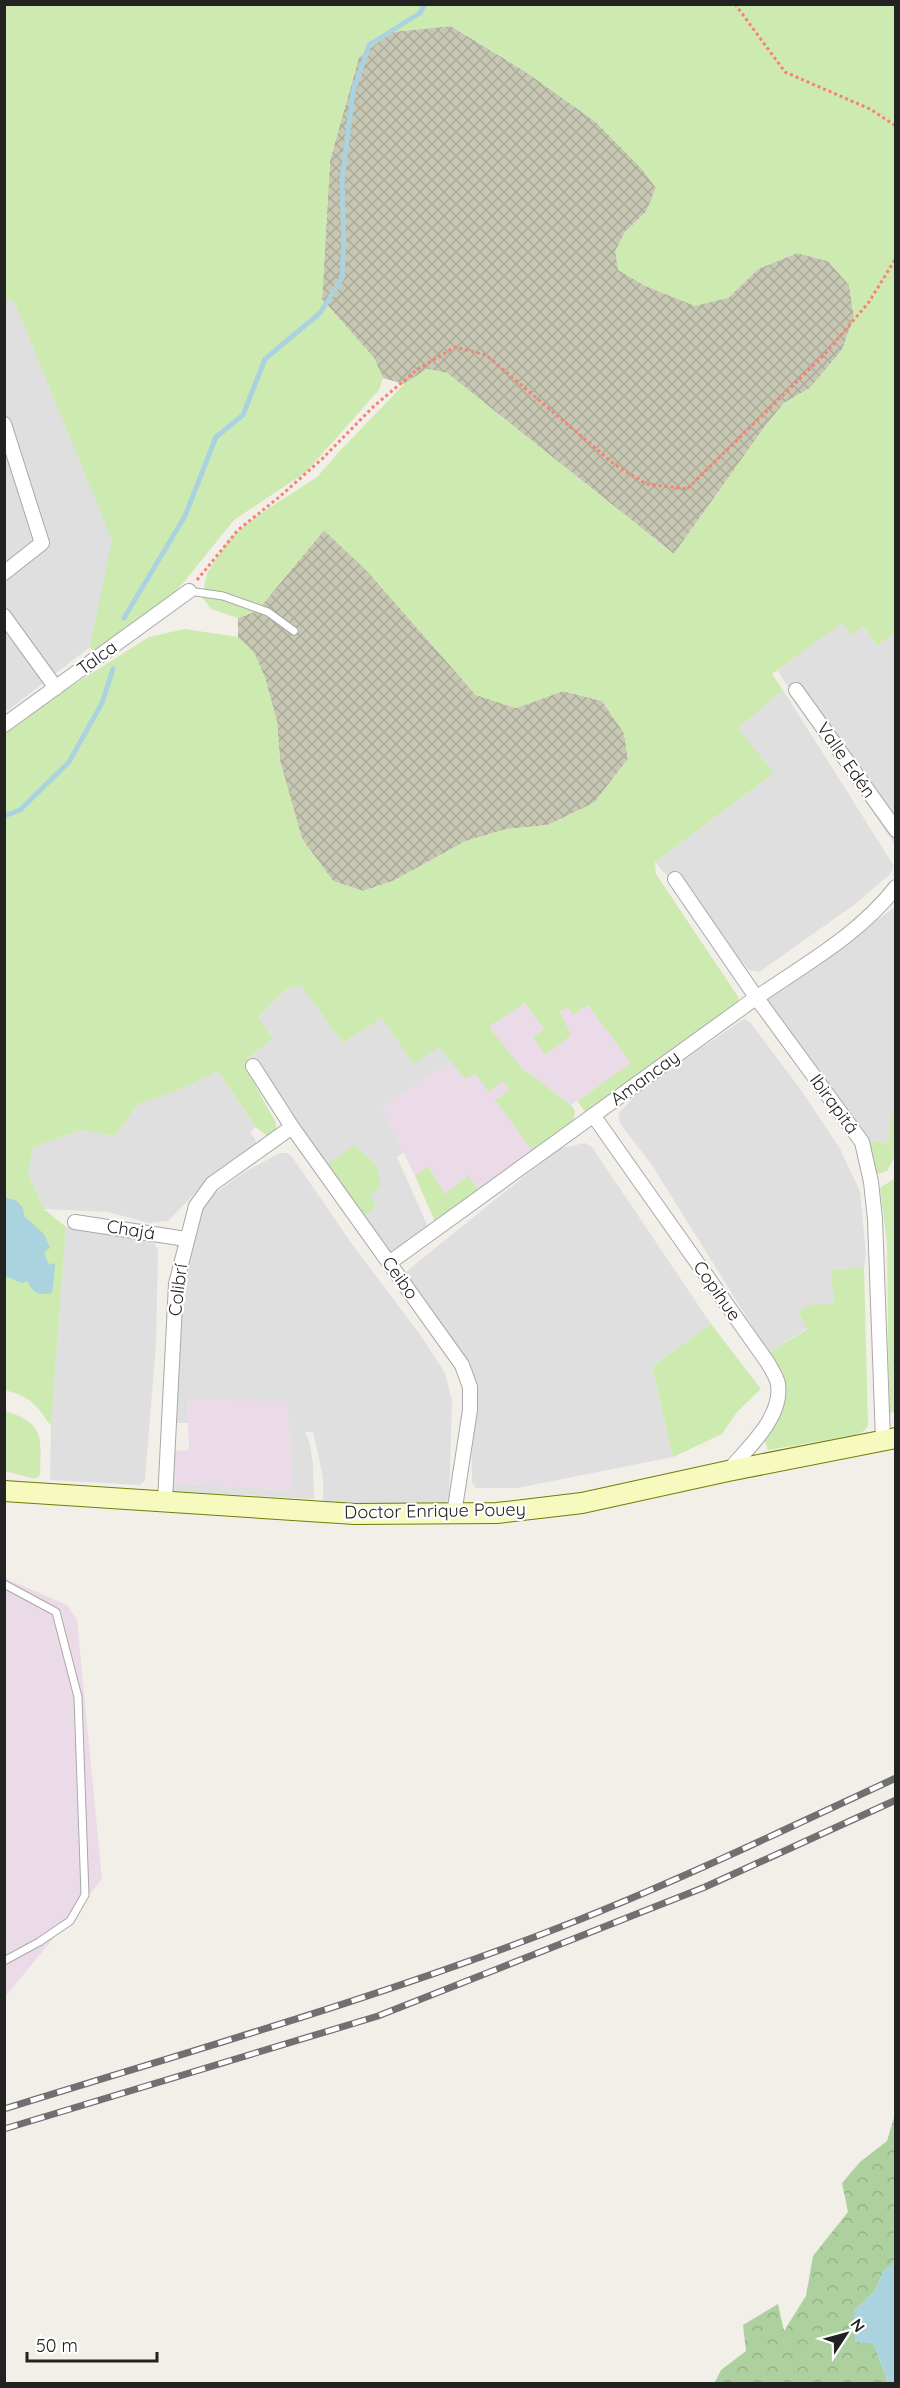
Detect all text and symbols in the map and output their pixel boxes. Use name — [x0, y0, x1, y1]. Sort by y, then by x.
street label: Talca — [72, 635, 121, 680]
street label: Valle Edén — [812, 717, 881, 802]
street label: Amancay — [606, 1045, 684, 1110]
street label: Ibirapitá — [805, 1069, 864, 1138]
street label: Chajá — [105, 1214, 157, 1245]
street label: Ceibo — [377, 1252, 424, 1304]
street label: Copihue — [688, 1256, 746, 1325]
street label: Colibrí — [163, 1262, 192, 1317]
street label: Doctor Enrique Pouey — [344, 1497, 526, 1524]
north arrow — [816, 2304, 876, 2364]
text: N — [847, 2315, 870, 2336]
scale bar — [27, 2325, 158, 2363]
text: 50 m — [36, 2334, 78, 2357]

